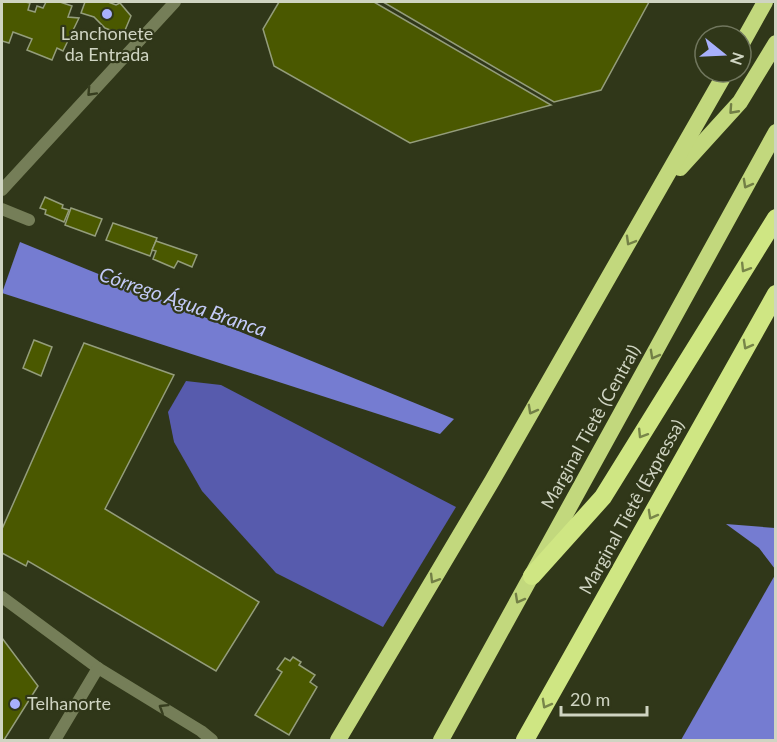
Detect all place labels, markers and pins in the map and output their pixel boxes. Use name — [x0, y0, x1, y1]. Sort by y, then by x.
marker: Lanchonete da Entrada — [100, 7, 114, 21]
place label: Lanchonete da Entrada — [61, 22, 153, 65]
place label: Telhanorte — [27, 692, 111, 714]
marker: Telhanorte — [8, 697, 22, 711]

